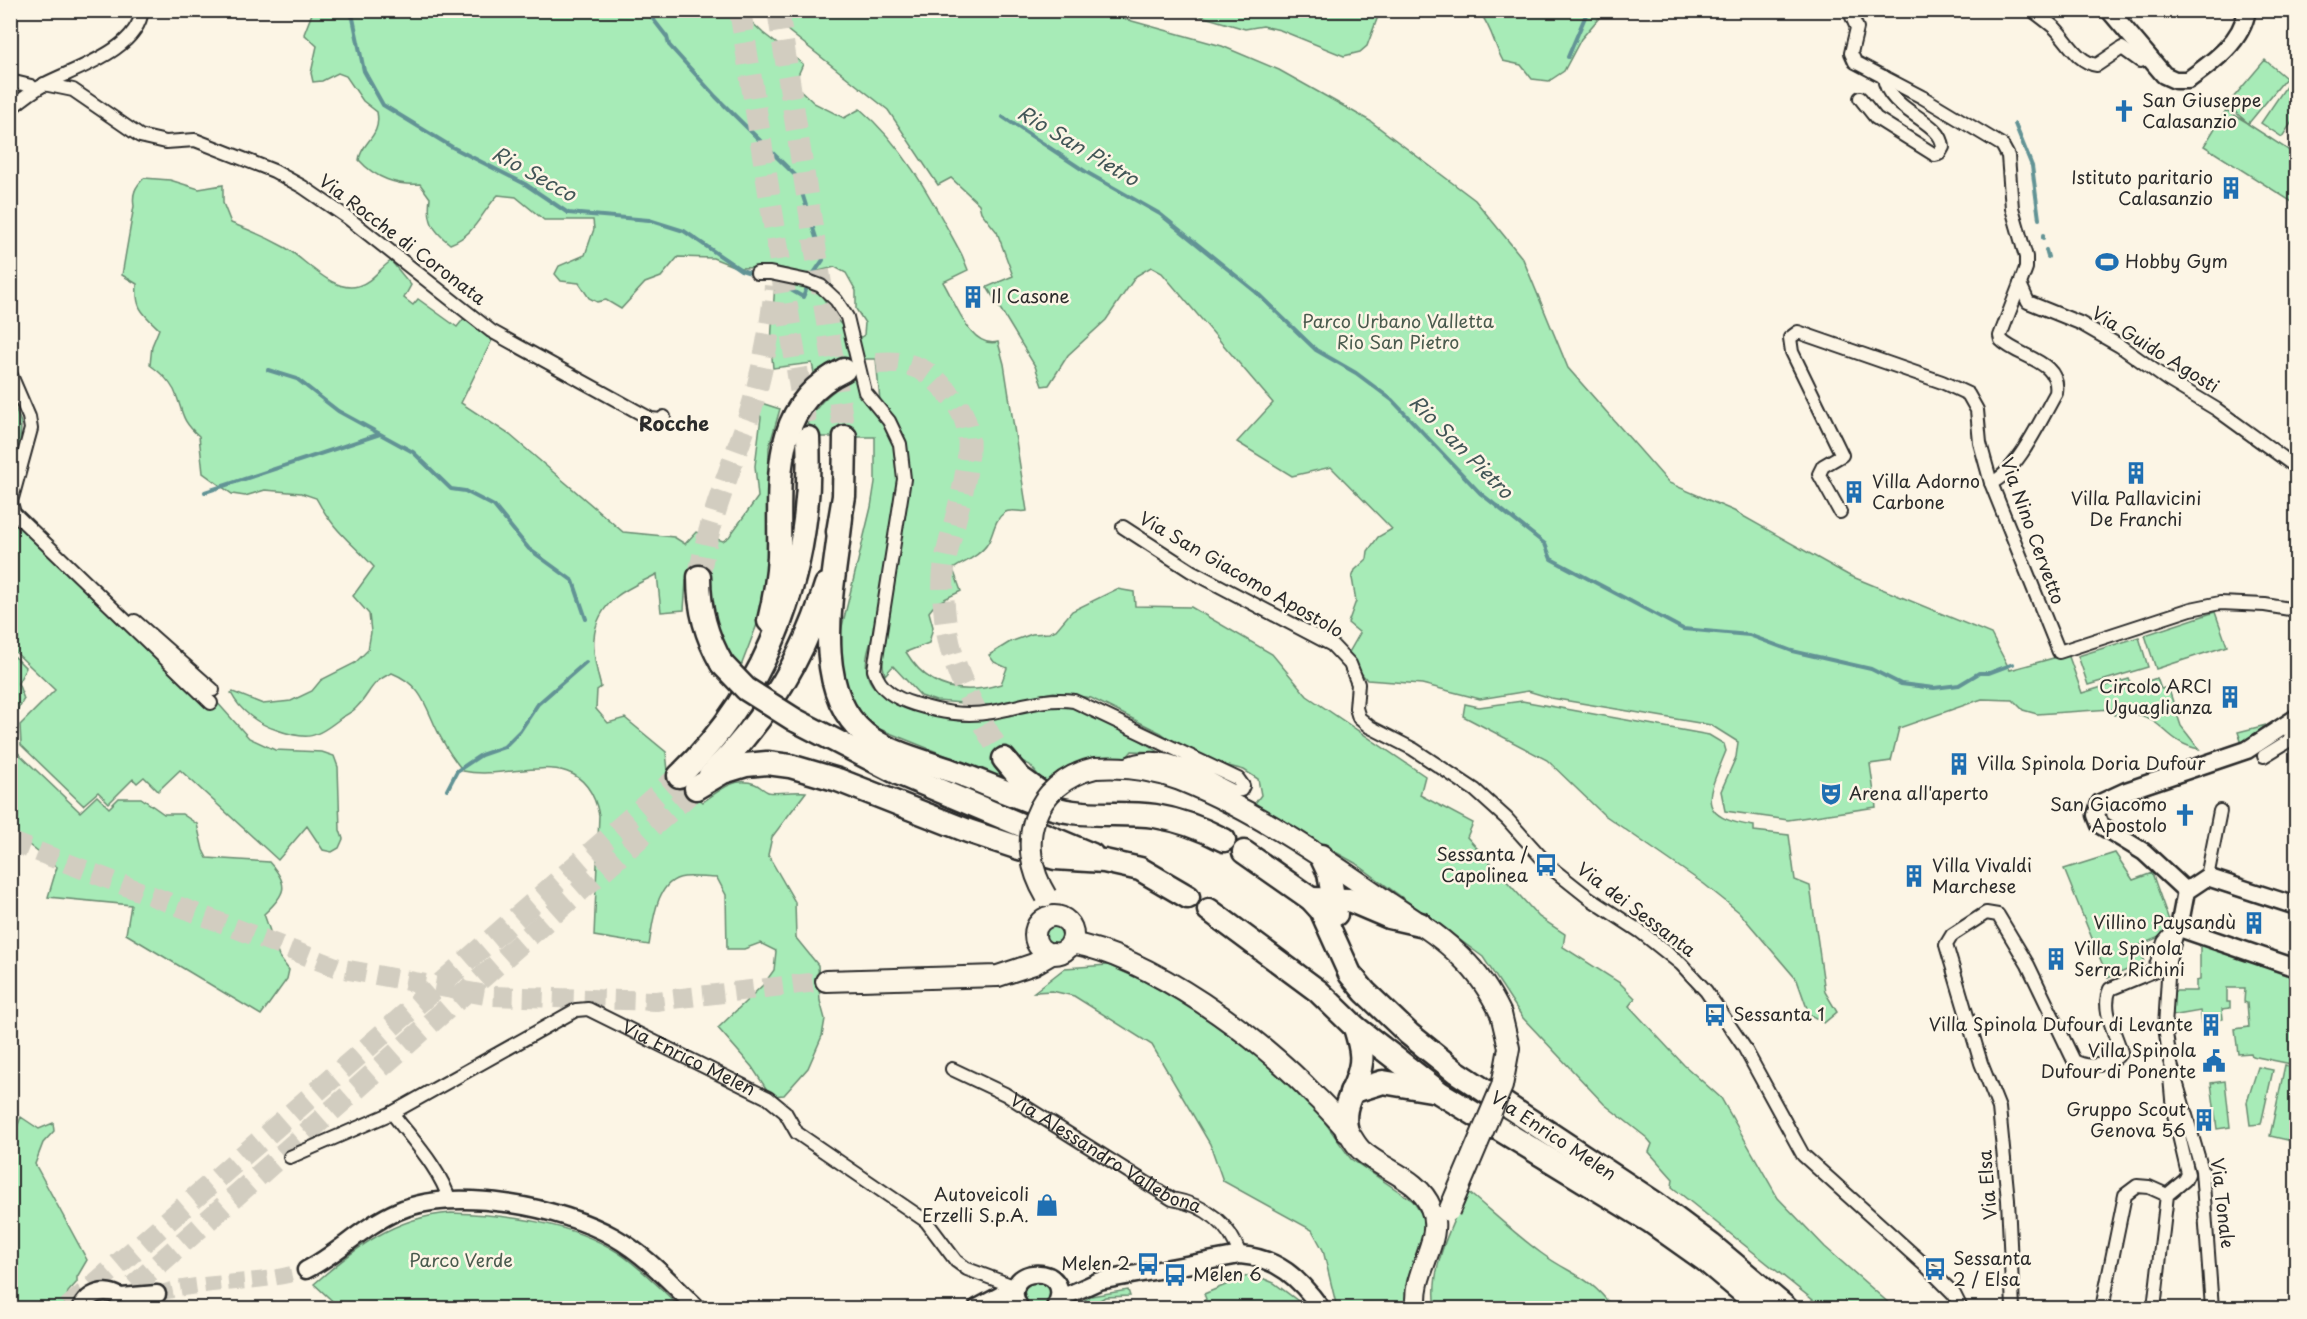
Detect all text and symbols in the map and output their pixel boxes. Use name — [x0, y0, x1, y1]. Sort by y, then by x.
place label: San Giuseppe Calasanzio — [2142, 86, 2261, 134]
water label: Rio San Pietro — [1012, 97, 1145, 194]
church icon: San Giuseppe Calasanzio — [2111, 98, 2137, 124]
water label: Rio Secco — [487, 138, 583, 209]
place label: Istituto paritario Calasanzio — [2071, 163, 2213, 211]
street label: Via Rocche di Coronata — [314, 167, 493, 311]
building icon: Istituto paritario Calasanzio — [2218, 175, 2244, 201]
place label: Hobby Gym — [2125, 247, 2228, 274]
sports icon: Hobby Gym — [2094, 249, 2120, 275]
place label: Il Casone — [991, 282, 1070, 309]
building icon: Il Casone — [960, 284, 986, 310]
street label: Via Guido Agosti — [2087, 299, 2225, 399]
park label: Parco Urbano Valletta Rio San Pietro — [1302, 307, 1495, 355]
water label: Rio San Pietro — [1403, 388, 1521, 506]
district label: Rocche — [639, 408, 709, 438]
street label: Via Nino Cervetto — [1994, 453, 2073, 608]
building icon: Villa Pallavicini De Franchi — [2123, 460, 2149, 486]
place label: Villa Adorno Carbone — [1872, 467, 1980, 515]
building icon: Villa Adorno Carbone — [1841, 479, 1867, 505]
place label: Villa Pallavicini De Franchi — [2071, 484, 2201, 532]
street label: Via San Giacomo Apostolo — [1135, 504, 1349, 643]
place label: Circolo ARCI Uguaglianza — [2099, 672, 2213, 720]
building icon: Circolo ARCI Uguaglianza — [2217, 684, 2243, 710]
place label: Villa Spinola Doria Dufour — [1977, 749, 2206, 776]
building icon: Villa Spinola Doria Dufour — [1946, 751, 1972, 777]
place label: Arena all'aperto — [1849, 779, 1989, 806]
theatre icon: Arena all'aperto — [1818, 781, 1844, 807]
place label: San Giacomo Apostolo — [2050, 790, 2167, 838]
church icon: San Giacomo Apostolo — [2172, 802, 2198, 828]
place label: Sessanta / Capolinea — [1436, 840, 1529, 888]
place label: Villa Vivaldi Marchese — [1932, 851, 2032, 899]
bus stop icon: Sessanta / Capolinea — [1533, 852, 1559, 878]
street label: Via dei Sessanta — [1572, 855, 1703, 963]
building icon: Villa Vivaldi Marchese — [1901, 863, 1927, 889]
place label: Villino Paysandù — [2093, 908, 2236, 935]
building icon: Villino Paysandù — [2241, 910, 2267, 936]
place label: Villa Spinola Serra Richini — [2074, 934, 2185, 982]
building icon: Villa Spinola Serra Richini — [2043, 946, 2069, 972]
place label: Sessanta 1 — [1733, 1000, 1825, 1027]
bus stop icon: Sessanta 1 — [1702, 1002, 1728, 1028]
place label: Villa Spinola Dufour di Levante — [1929, 1010, 2193, 1037]
building icon: Villa Spinola Dufour di Levante — [2198, 1012, 2224, 1038]
street label: Via Enrico Melen — [618, 1013, 760, 1102]
place label: Villa Spinola Dufour di Ponente — [2041, 1036, 2197, 1084]
public building icon: Villa Spinola Dufour di Ponente — [2201, 1048, 2227, 1074]
street label: Via Enrico Melen — [1486, 1083, 1622, 1186]
street label: Via Alessandro Vallebona — [1005, 1085, 1207, 1219]
place label: Gruppo Scout Genova 56 — [2066, 1095, 2186, 1143]
building icon: Gruppo Scout Genova 56 — [2191, 1107, 2217, 1133]
street label: Via Elsa — [1970, 1149, 2003, 1221]
street label: Via Tonale — [2205, 1156, 2242, 1250]
place label: Autoveicoli Erzelli S.p.A. — [922, 1180, 1029, 1228]
shop icon: Autoveicoli Erzelli S.p.A. — [1034, 1192, 1060, 1218]
place label: Sessanta 2 / Elsa — [1953, 1244, 2032, 1292]
park label: Parco Verde — [409, 1246, 513, 1273]
place label: Melen 2 — [1061, 1249, 1130, 1276]
bus stop icon: Melen 2 — [1135, 1251, 1161, 1277]
bus stop icon: Sessanta 2 / Elsa — [1922, 1256, 1948, 1282]
place label: Melen 6 — [1193, 1260, 1262, 1287]
bus stop icon: Melen 6 — [1162, 1262, 1188, 1288]

